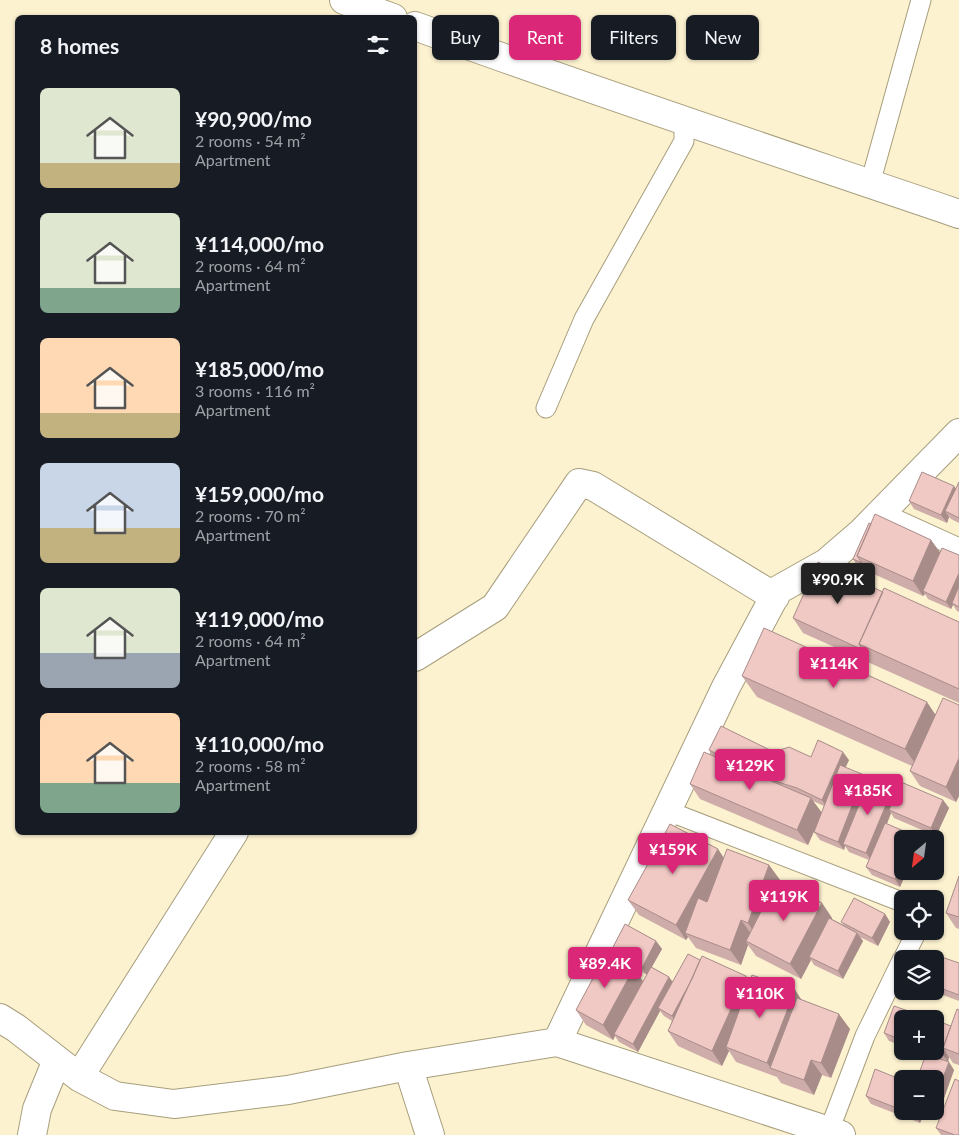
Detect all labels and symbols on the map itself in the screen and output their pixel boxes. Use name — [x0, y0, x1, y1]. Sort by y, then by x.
pin: ¥90.9K — [797, 562, 879, 605]
pin: ¥114K — [799, 646, 869, 689]
pin: ¥129K — [715, 748, 785, 791]
pin: ¥185K — [833, 774, 903, 816]
north arrow — [894, 830, 944, 880]
pin: ¥159K — [638, 832, 708, 875]
pin: ¥119K — [749, 880, 819, 922]
pin: ¥89.4K — [564, 946, 646, 989]
pin: ¥110K — [725, 976, 795, 1019]

